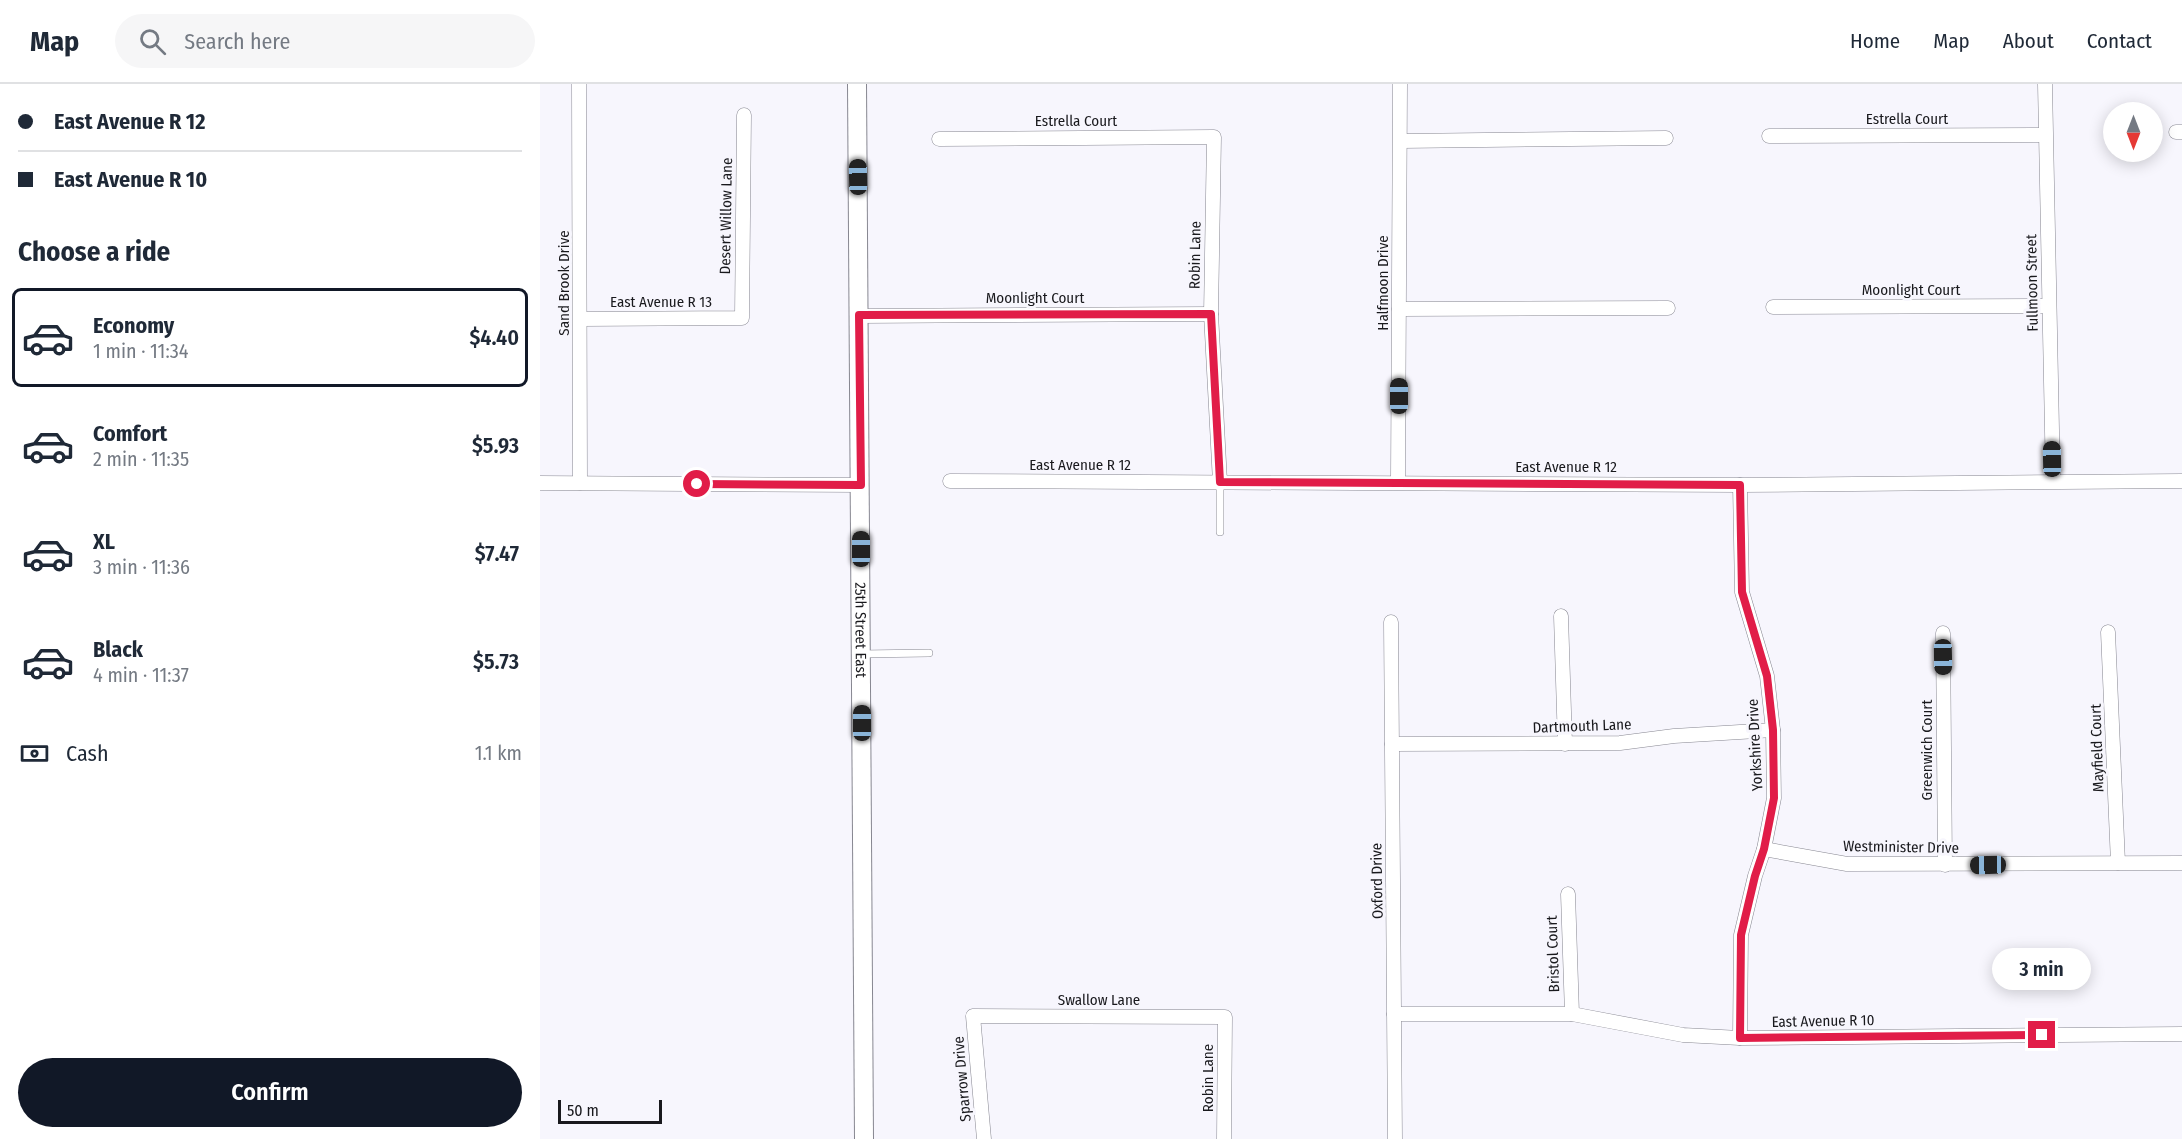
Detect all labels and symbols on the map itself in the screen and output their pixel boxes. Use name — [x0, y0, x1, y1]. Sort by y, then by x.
north arrow — [2103, 102, 2163, 162]
street label: Estrella Court — [1866, 110, 1948, 128]
street label: Estrella Court — [1035, 112, 1117, 130]
street label: Desert Willow Lane — [716, 157, 736, 275]
car — [849, 159, 867, 195]
street label: Robin Lane — [1185, 221, 1205, 289]
street label: Sand Brook Drive — [555, 230, 573, 336]
street label: Fullmoon Street — [2022, 234, 2042, 332]
street label: Halfmoon Drive — [1374, 235, 1392, 331]
street label: Moonlight Court — [1862, 281, 1960, 299]
street label: Moonlight Court — [986, 289, 1084, 307]
street label: East Avenue R 13 — [610, 293, 712, 311]
car — [1390, 378, 1408, 414]
car — [2043, 441, 2061, 477]
street label: East Avenue R 12 — [1029, 456, 1131, 474]
street label: East Avenue R 12 — [1515, 458, 1617, 476]
route start — [683, 470, 710, 497]
car — [852, 531, 870, 567]
street label: 25th Street East — [851, 582, 870, 678]
car — [1934, 639, 1952, 675]
street label: Yorkshire Drive — [1744, 698, 1766, 792]
street label: Greenwich Court — [1918, 700, 1936, 800]
street label: Mayfield Court — [2086, 703, 2108, 792]
car — [853, 705, 871, 741]
street label: Dartmouth Lane — [1532, 715, 1632, 737]
street label: Westminister Drive — [1843, 837, 1959, 857]
street label: Oxford Drive — [1367, 843, 1387, 919]
car — [1970, 856, 2006, 874]
street label: Bristol Court — [1543, 915, 1563, 993]
callout: 3 min — [1992, 948, 2092, 990]
street label: Swallow Lane — [1058, 991, 1140, 1009]
street label: East Avenue R 10 — [1771, 1011, 1875, 1031]
route end — [2028, 1021, 2055, 1048]
street label: Sparrow Drive — [949, 1036, 975, 1122]
street label: Robin Lane — [1199, 1044, 1217, 1112]
scale bar — [558, 1097, 662, 1124]

